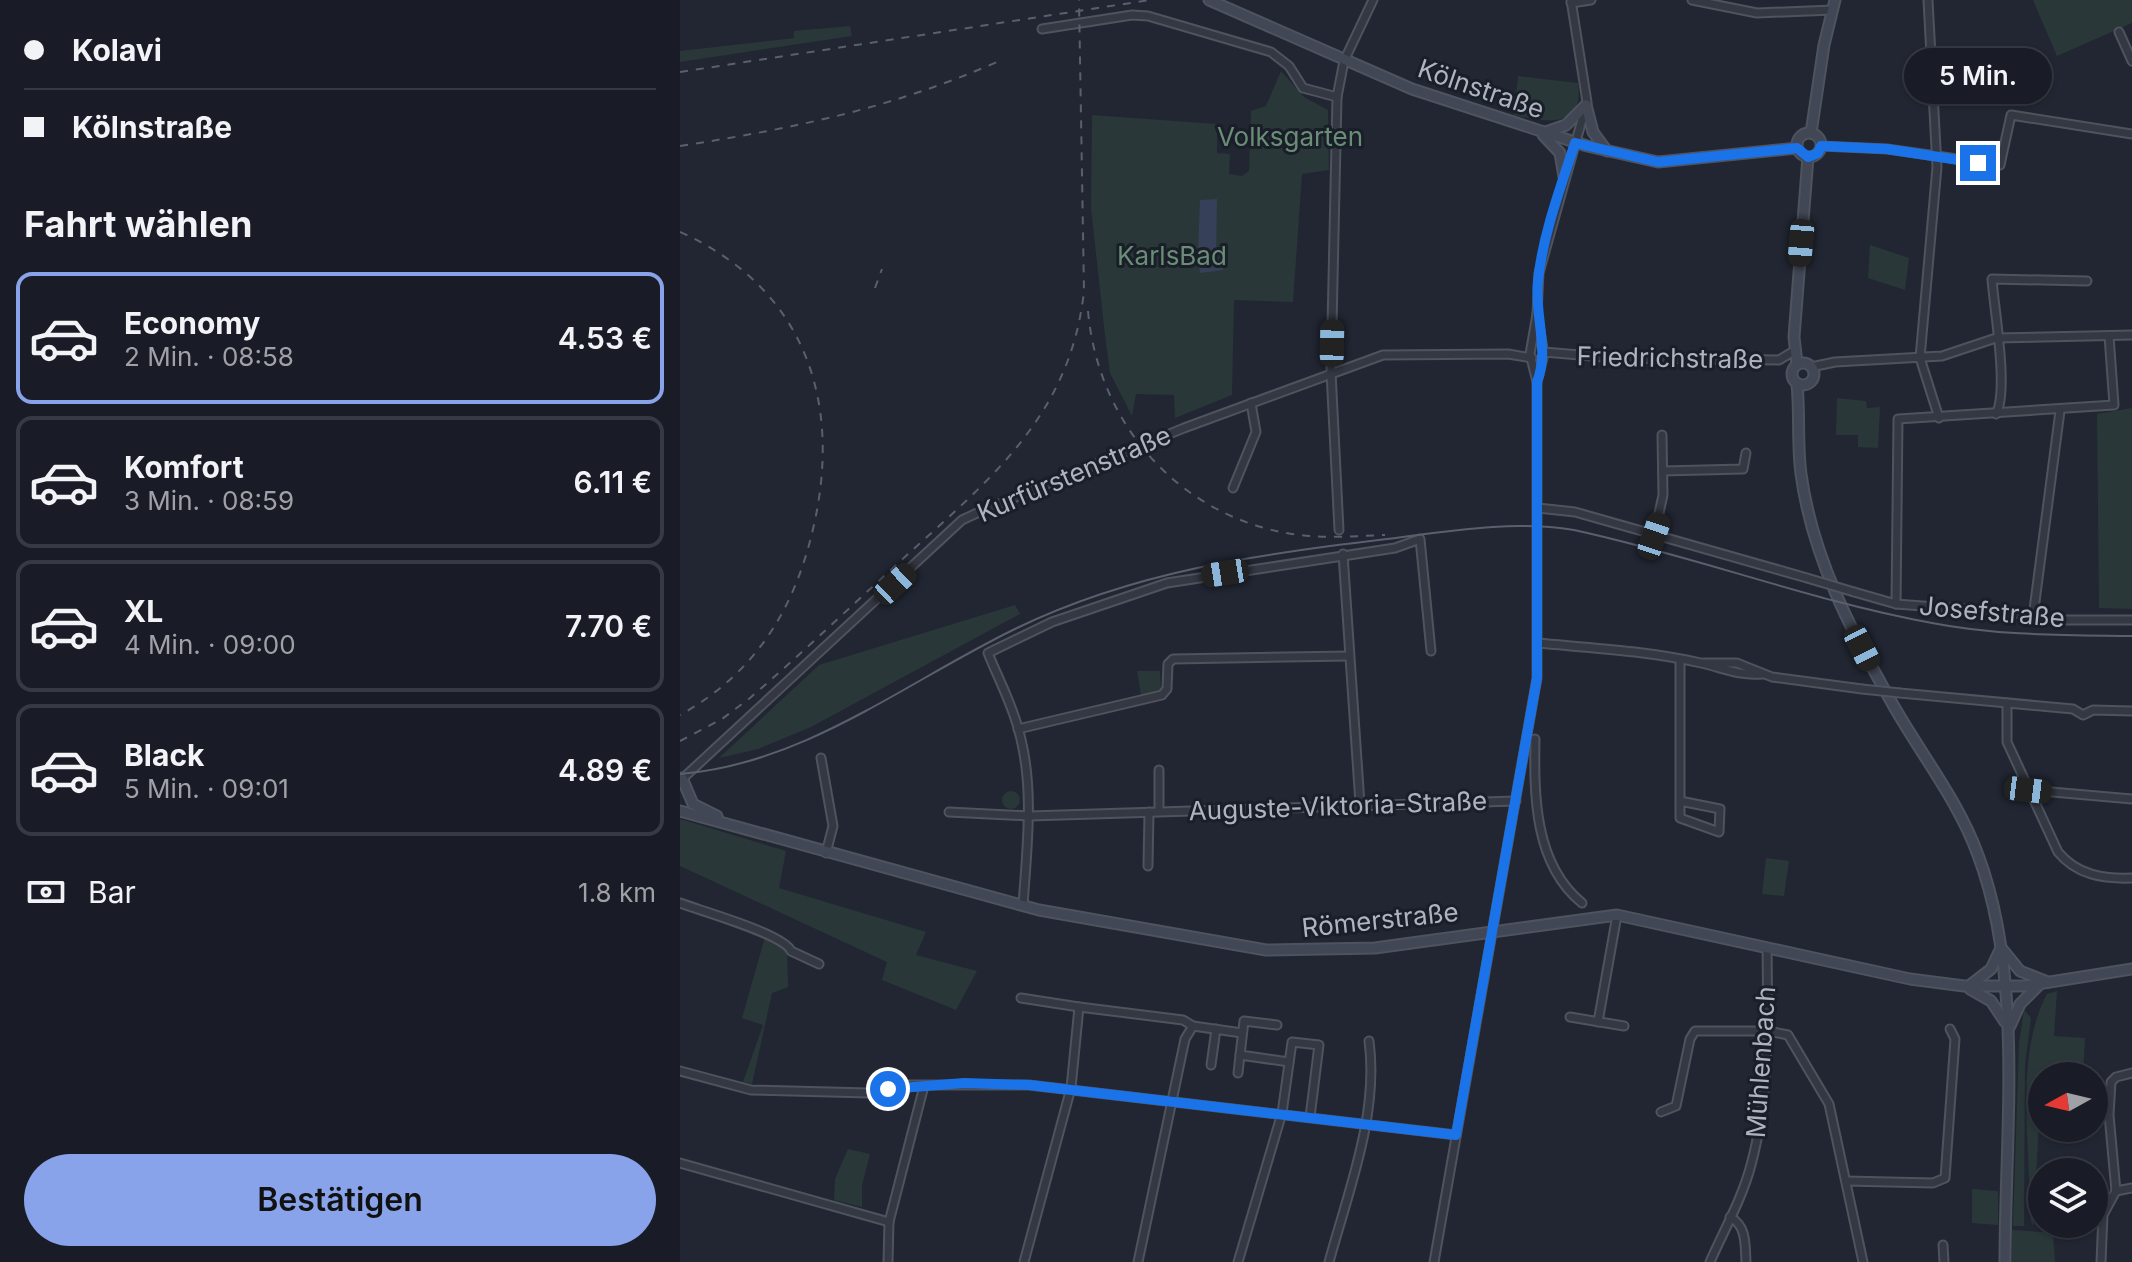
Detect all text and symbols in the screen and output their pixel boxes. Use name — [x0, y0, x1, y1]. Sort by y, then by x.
text: Kolavi — [72, 32, 162, 68]
callout: 5 Min. — [1904, 47, 2052, 103]
street label: Kölnstraße — [1414, 52, 1548, 125]
text: 5 Min. — [1939, 60, 2017, 91]
text: Kölnstraße — [72, 109, 232, 145]
park label: Volksgarten — [1217, 121, 1363, 152]
route end — [1960, 145, 1996, 181]
text: Fahrt wählen — [24, 202, 252, 246]
car — [1787, 218, 1815, 268]
park label: KarlsBad — [1117, 240, 1227, 271]
icon: car — [28, 302, 100, 374]
text: Economy — [124, 305, 260, 341]
car — [1320, 319, 1344, 367]
text: 4.53 € — [558, 320, 652, 356]
street label: Friedrichstraße — [1576, 340, 1764, 375]
text: 2 Min. · 08:58 — [124, 341, 294, 372]
street label: Kurfürstenstraße — [972, 419, 1175, 528]
icon: car — [28, 446, 100, 518]
text: Komfort — [124, 449, 244, 485]
text: 6.11 € — [574, 464, 652, 500]
text: 3 Min. · 08:59 — [124, 485, 294, 516]
car — [1635, 509, 1673, 563]
car — [1199, 557, 1251, 589]
car — [869, 559, 921, 609]
icon: car — [28, 590, 100, 662]
street label: Josefstraße — [1918, 590, 2066, 633]
text: XL — [124, 593, 163, 629]
text: 7.70 € — [565, 608, 652, 644]
car — [1840, 621, 1884, 675]
text: 4 Min. · 09:00 — [124, 629, 296, 660]
icon: car — [28, 734, 100, 806]
text: Black — [124, 737, 204, 773]
text: 4.89 € — [558, 752, 652, 788]
text: 5 Min. · 09:01 — [124, 773, 289, 804]
car — [2003, 775, 2053, 805]
street label: Auguste-Viktoria-Straße — [1188, 785, 1488, 826]
icon: cash — [24, 870, 68, 914]
text: Bar — [88, 874, 136, 910]
text: 1.8 km — [578, 877, 656, 908]
street label: Römerstraße — [1300, 896, 1460, 943]
street label: Mühlenbach — [1740, 985, 1781, 1139]
north arrow — [2028, 1062, 2108, 1142]
map controls — [2028, 1062, 2108, 1238]
route start — [870, 1071, 906, 1107]
button: Bestätigen — [24, 1154, 656, 1246]
button: layers — [2028, 1158, 2108, 1238]

